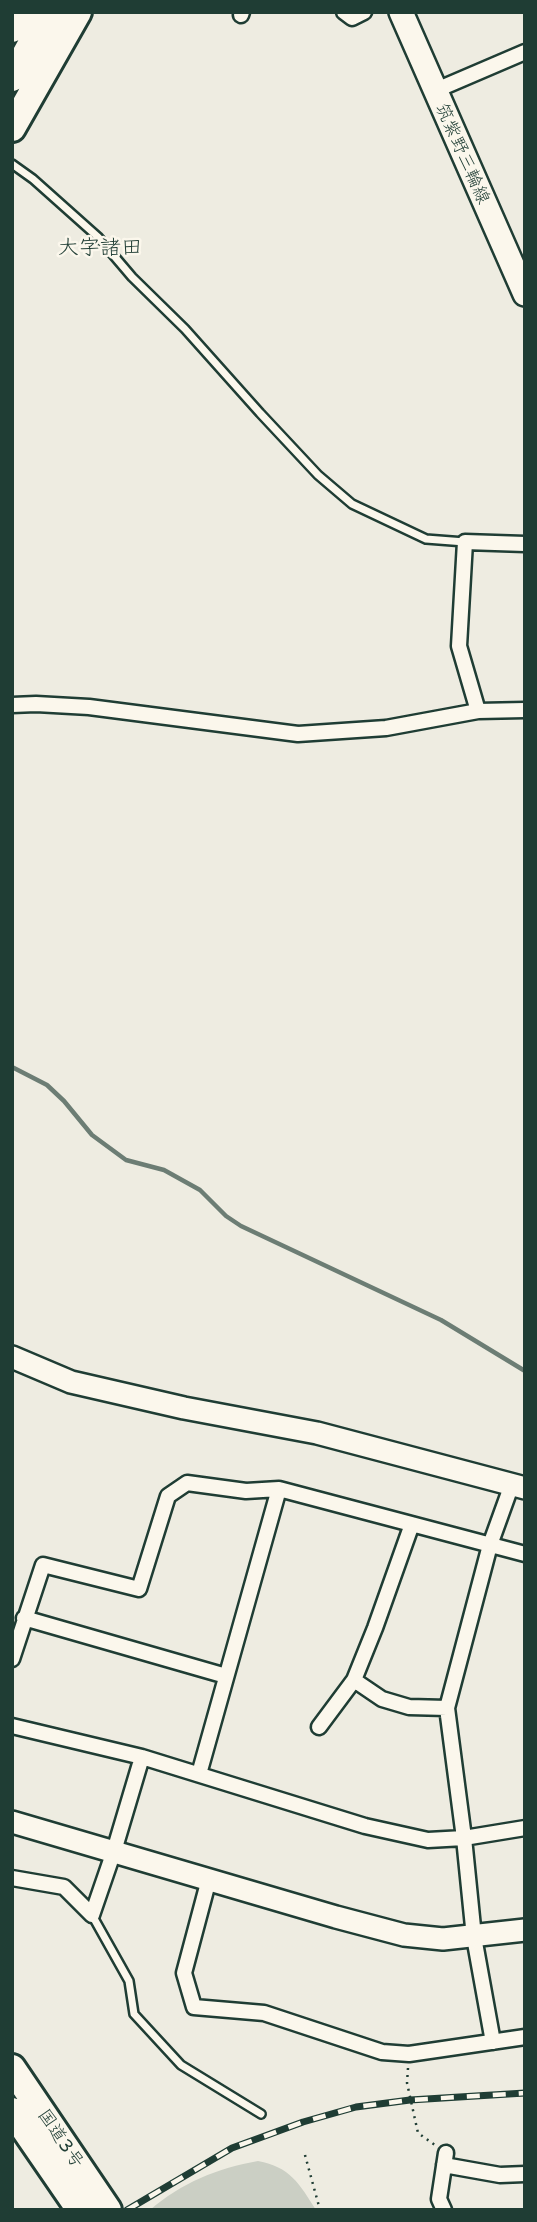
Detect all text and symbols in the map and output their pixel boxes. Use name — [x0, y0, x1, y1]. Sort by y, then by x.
street label: 筑紫野三輪線 — [430, 100, 494, 208]
district label: 大字諸田 — [58, 236, 142, 262]
street label: 国道3号 — [32, 2105, 88, 2173]

